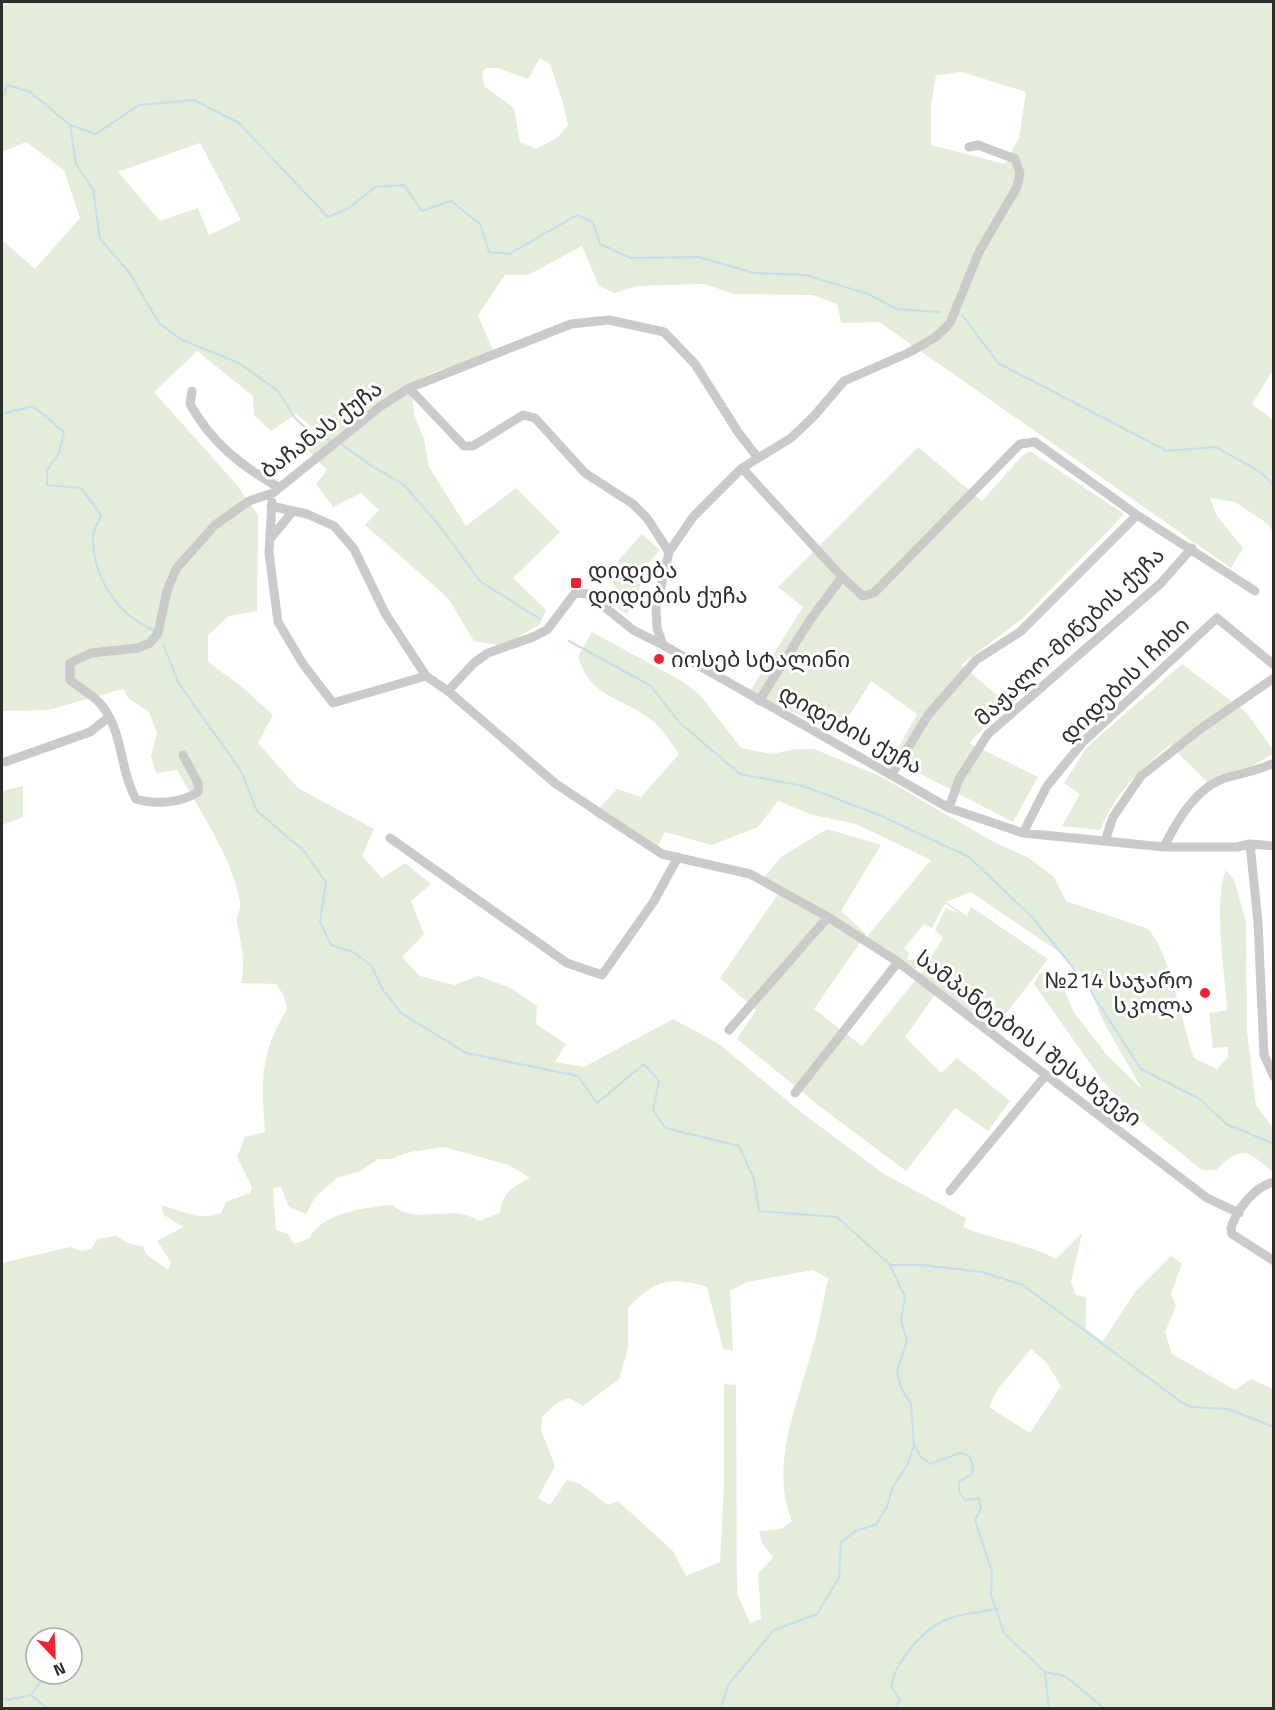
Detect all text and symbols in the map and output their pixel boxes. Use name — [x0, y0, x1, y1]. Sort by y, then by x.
street label: ბაჩანას ქუჩა — [253, 372, 389, 486]
street label: მაჟალო-მიწების ქუჩა — [966, 538, 1172, 734]
place label: დიდება დიდების ქუჩა — [588, 553, 748, 612]
marker: დიდება დიდების ქუჩა — [569, 576, 583, 590]
street label: დიდების I ჩიხი — [1051, 609, 1197, 751]
place label: იოსებ სტალინი — [671, 642, 850, 676]
marker: იოსებ სტალინი — [652, 652, 666, 666]
street label: დიდების ქუჩა — [773, 675, 929, 783]
street label: სამპანტების I შესახვევი — [909, 941, 1149, 1135]
place label: №214 საჯარო სკოლა — [1044, 963, 1193, 1022]
marker: №214 საჯარო სკოლა — [1198, 986, 1212, 1000]
north arrow — [24, 1626, 84, 1686]
text: N — [50, 1657, 70, 1683]

